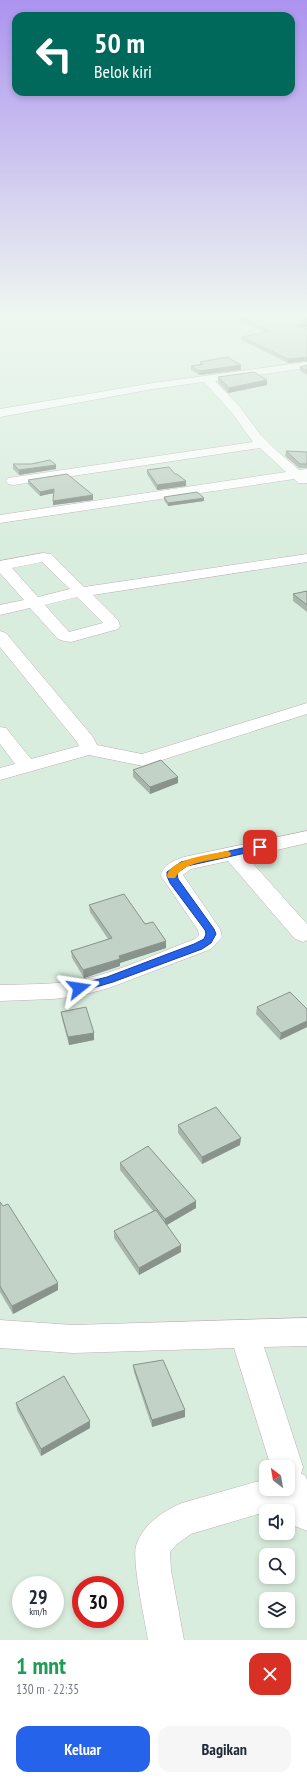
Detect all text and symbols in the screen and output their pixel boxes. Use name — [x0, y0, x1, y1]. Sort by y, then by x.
text: 50 m — [94, 24, 145, 61]
icon: left — [28, 28, 80, 80]
text: Belok kiri — [94, 60, 152, 83]
pin — [243, 830, 277, 864]
icon: arrive — [249, 836, 271, 858]
position arrow — [58, 967, 100, 1009]
north arrow — [259, 1460, 295, 1496]
map controls — [259, 1460, 295, 1628]
button: sound — [259, 1504, 295, 1540]
button: search — [259, 1548, 295, 1584]
speed limit sign: 30 — [72, 1576, 124, 1628]
text: 29 — [28, 1584, 48, 1610]
button: layers — [259, 1592, 295, 1628]
text: km/h — [29, 1605, 47, 1618]
text: 1 mnt — [16, 1650, 66, 1681]
button: close — [249, 1653, 291, 1695]
text: 130 m · 22:35 — [16, 1681, 79, 1698]
button: Keluar — [16, 1726, 150, 1772]
button: Bagikan — [158, 1726, 291, 1772]

